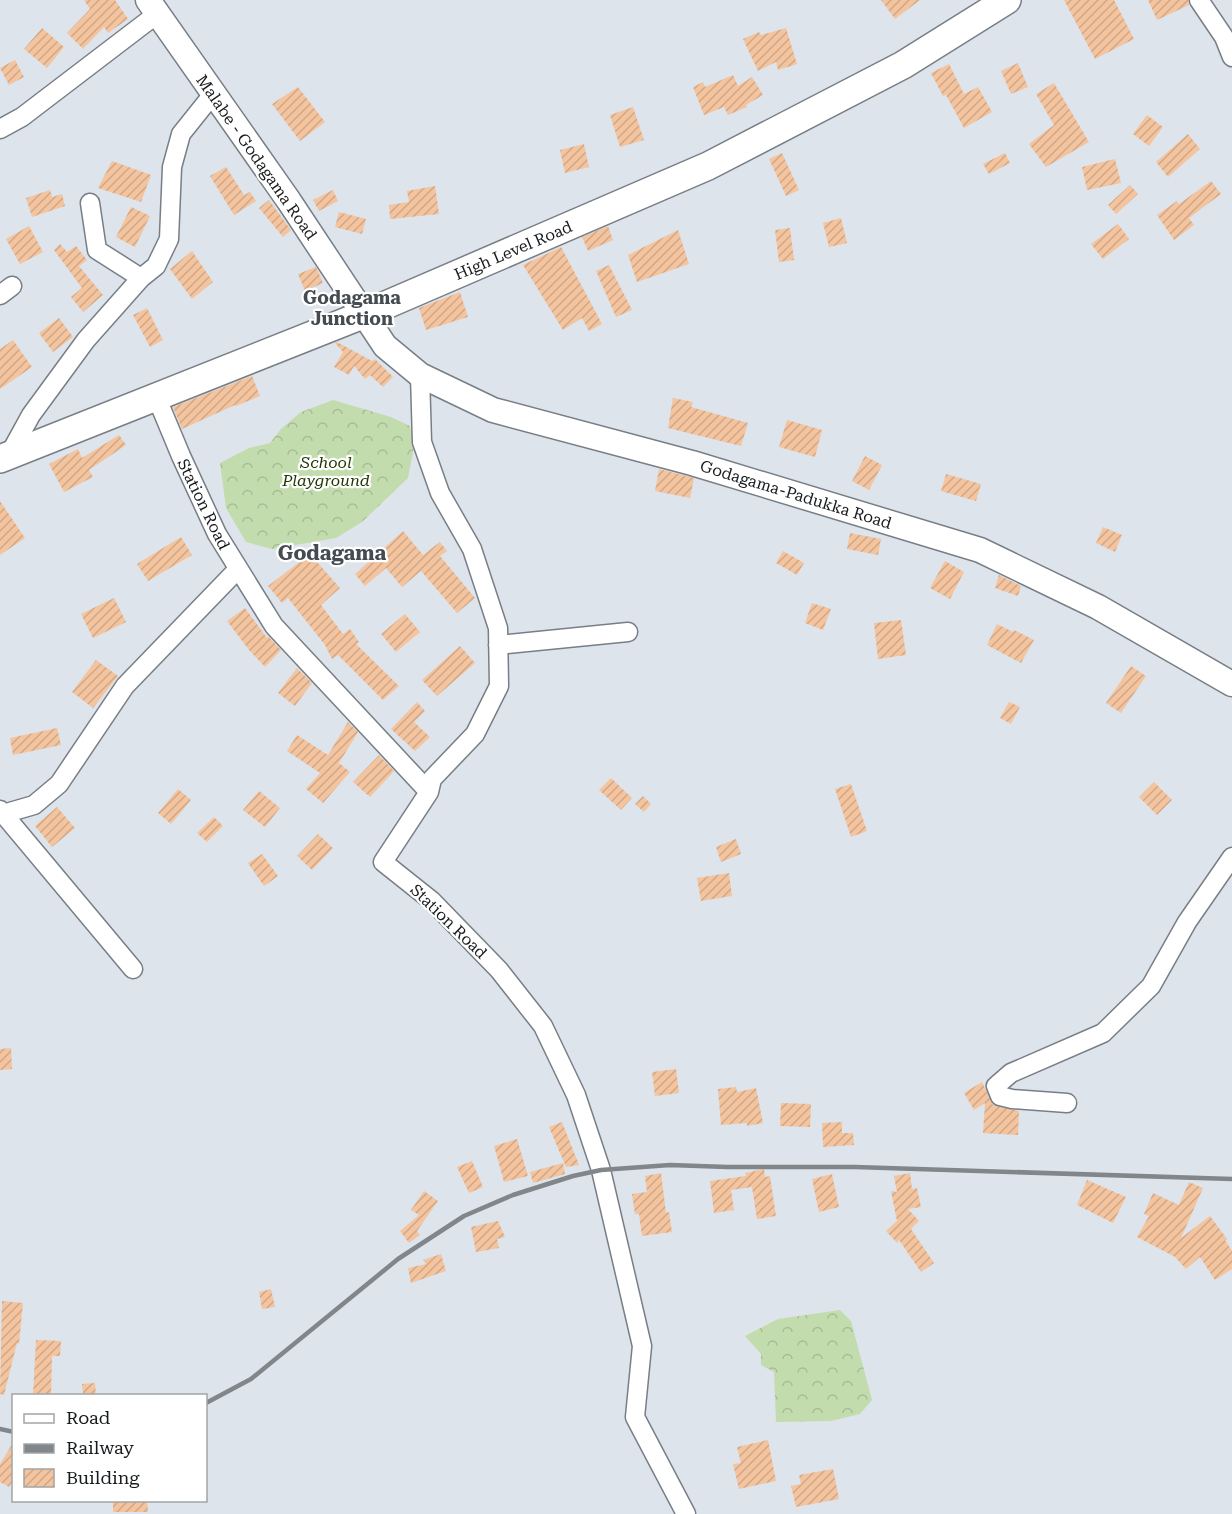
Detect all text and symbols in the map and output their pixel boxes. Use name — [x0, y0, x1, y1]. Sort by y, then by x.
street label: Malabe - Godagama Road — [192, 71, 321, 244]
street label: High Level Road — [451, 217, 575, 284]
district label: Godagama Junction — [303, 287, 401, 329]
park label: School Playground — [281, 453, 370, 490]
street label: Station Road — [173, 456, 234, 553]
street label: Godagama-Padukka Road — [698, 456, 894, 533]
district label: Godagama — [278, 541, 387, 565]
street label: Station Road — [406, 880, 491, 963]
legend — [12, 1394, 207, 1502]
text: Road — [66, 1407, 111, 1428]
text: Railway — [66, 1437, 134, 1458]
text: Building — [66, 1467, 140, 1488]

